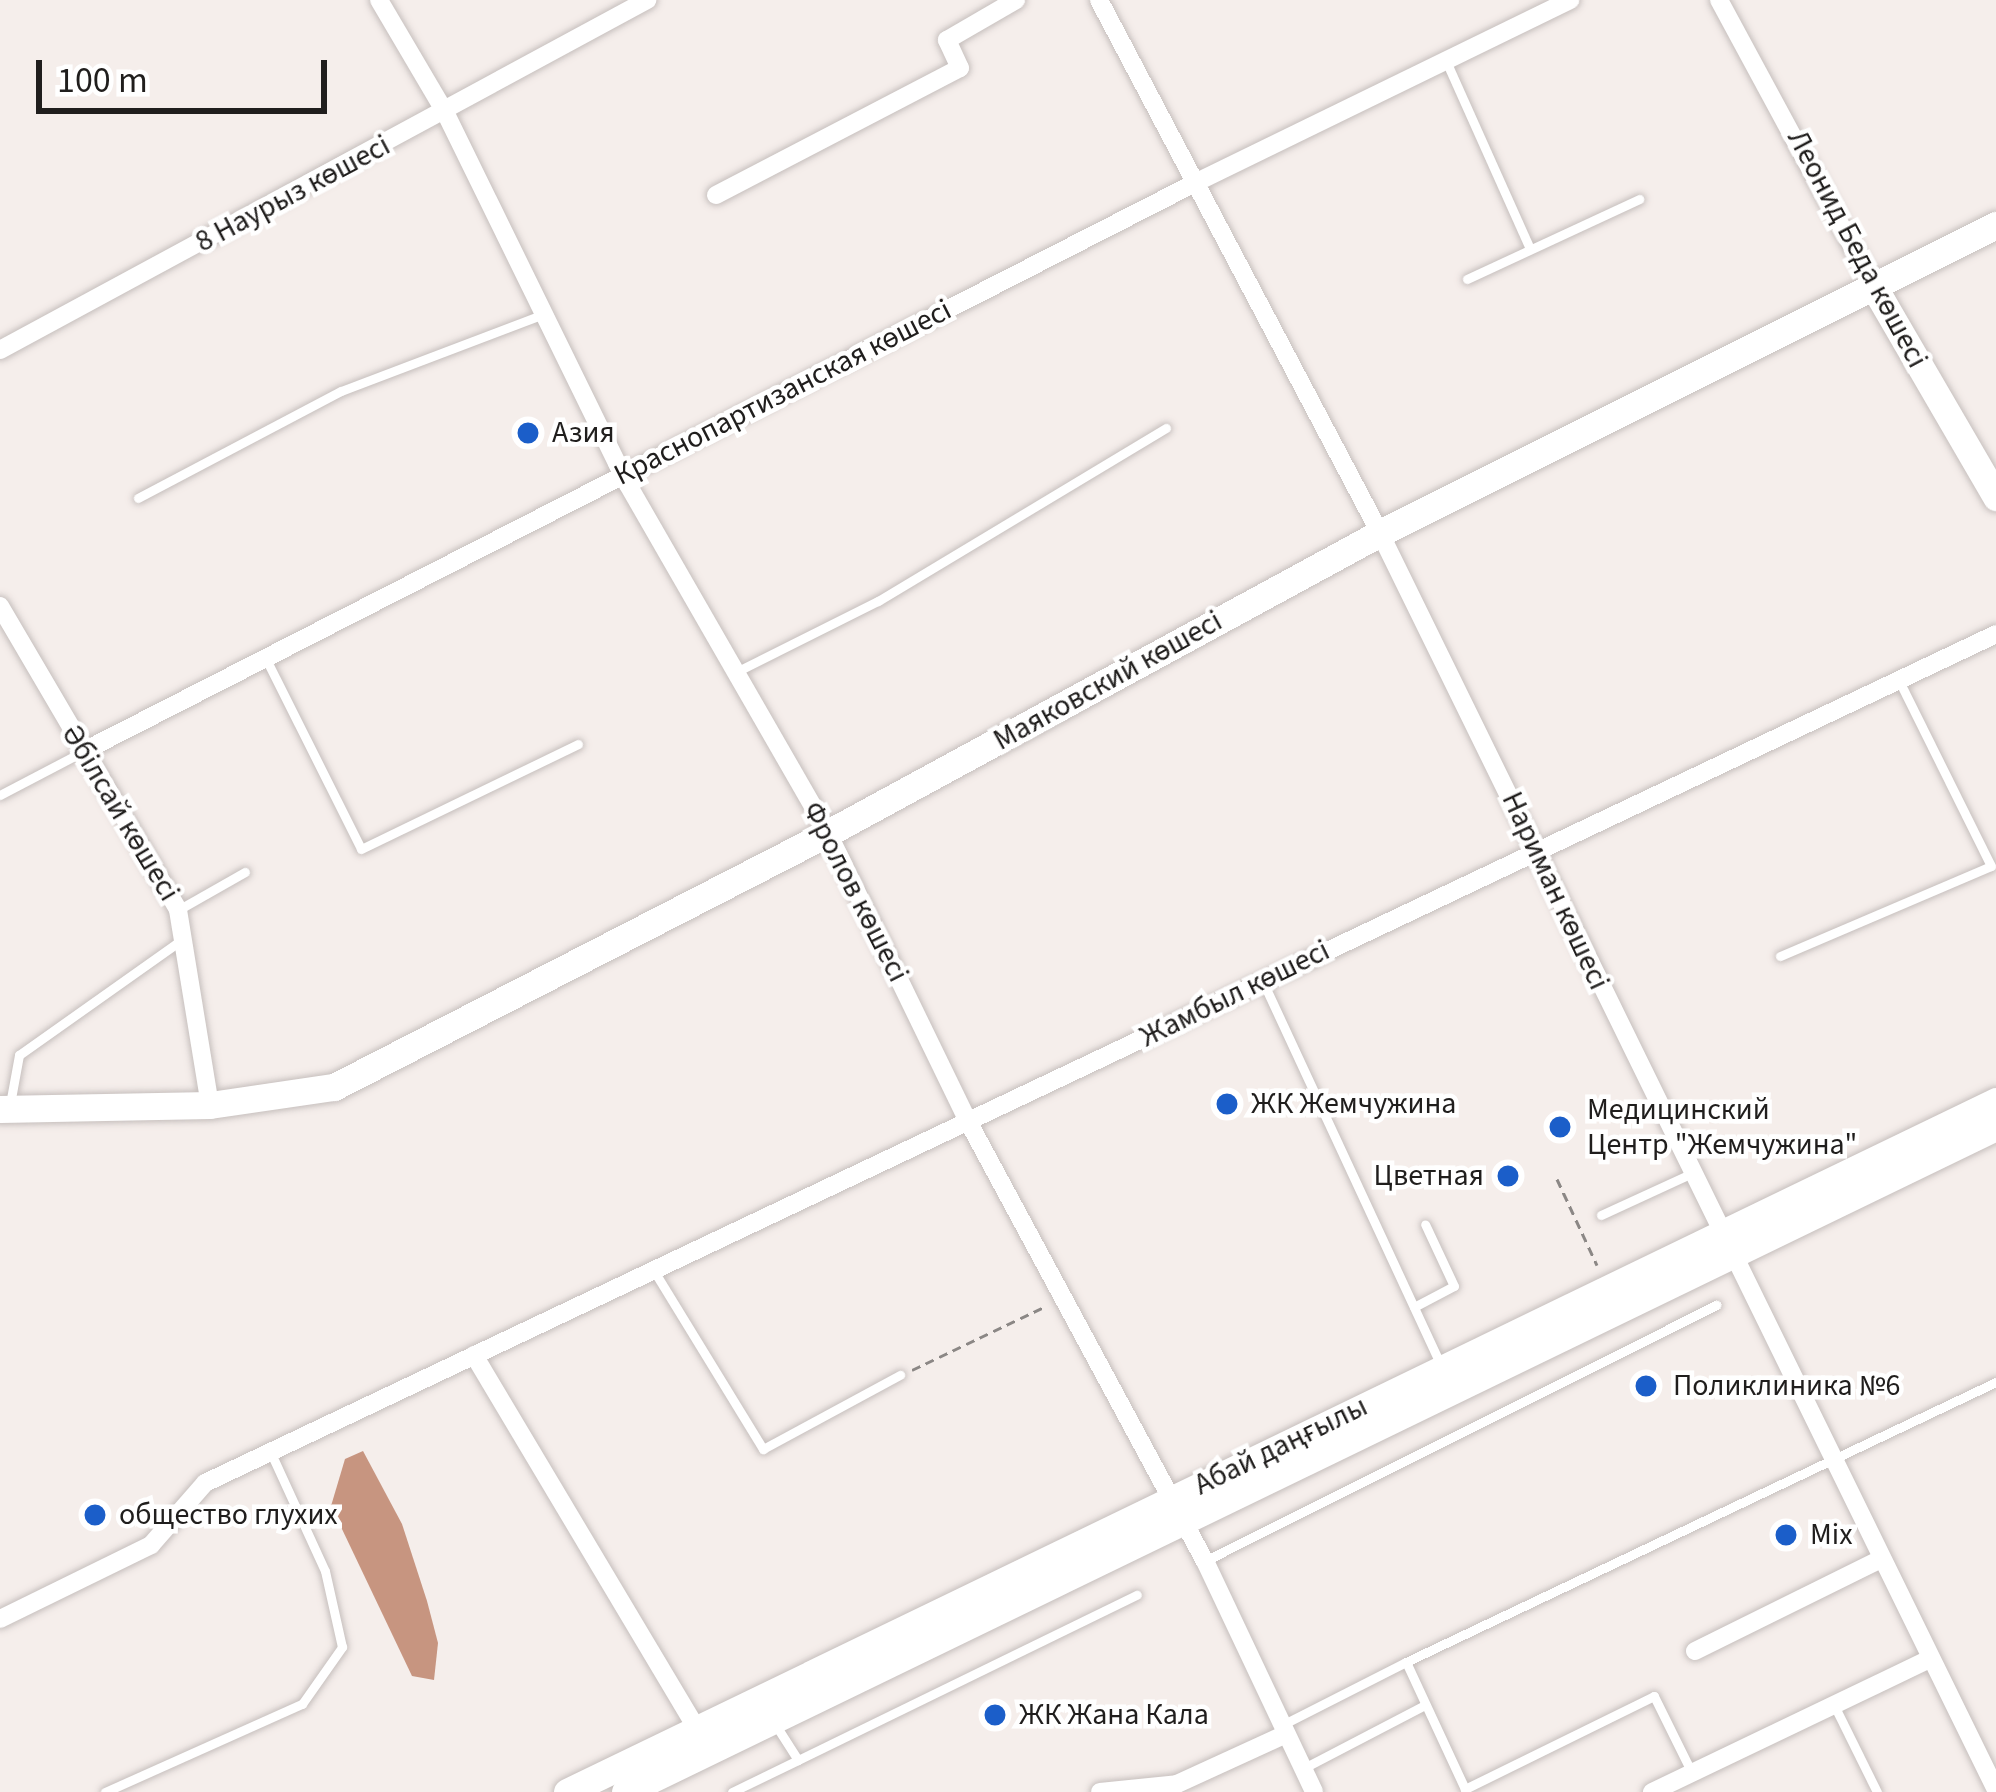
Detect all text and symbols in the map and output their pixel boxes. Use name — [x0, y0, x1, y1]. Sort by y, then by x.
scale bar — [42, 36, 333, 110]
text: 100 m — [57, 55, 148, 106]
street label: Леонид Беда көшесі — [1779, 124, 1935, 374]
street label: 8 Наурыз көшесі — [190, 128, 396, 260]
street label: Краснопартизанская көшесі — [608, 292, 958, 494]
place label: Азия — [552, 415, 615, 451]
marker: Азия — [515, 420, 541, 446]
street label: Маяковский көшесі — [987, 603, 1229, 759]
street label: Әбілсай көшесі — [53, 718, 187, 908]
street label: Нариман көшесі — [1493, 786, 1617, 996]
street label: Фролов көшесі — [794, 796, 916, 988]
street label: Жамбыл көшесі — [1134, 933, 1336, 1055]
place label: ЖК Жемчужина — [1251, 1086, 1456, 1122]
marker: ЖК Жемчужина — [1214, 1091, 1240, 1117]
place label: Медицинский Центр "Жемчужина" — [1587, 1092, 1857, 1162]
marker: Медицинский Центр "Жемчужина" — [1544, 1111, 1576, 1143]
place label: Цветная — [1373, 1158, 1484, 1194]
marker: Цветная — [1495, 1163, 1521, 1189]
place label: Поликлиника №6 — [1673, 1368, 1900, 1404]
marker: Поликлиника №6 — [1630, 1370, 1662, 1402]
street label: Абай даңғылы — [1189, 1389, 1373, 1503]
place label: общество глухих — [119, 1497, 338, 1533]
marker: общество глухих — [82, 1502, 108, 1528]
place label: Mix — [1810, 1517, 1853, 1553]
marker: Mix — [1773, 1522, 1799, 1548]
place label: ЖК Жана Кала — [1019, 1697, 1209, 1733]
marker: ЖК Жана Кала — [982, 1702, 1008, 1728]

